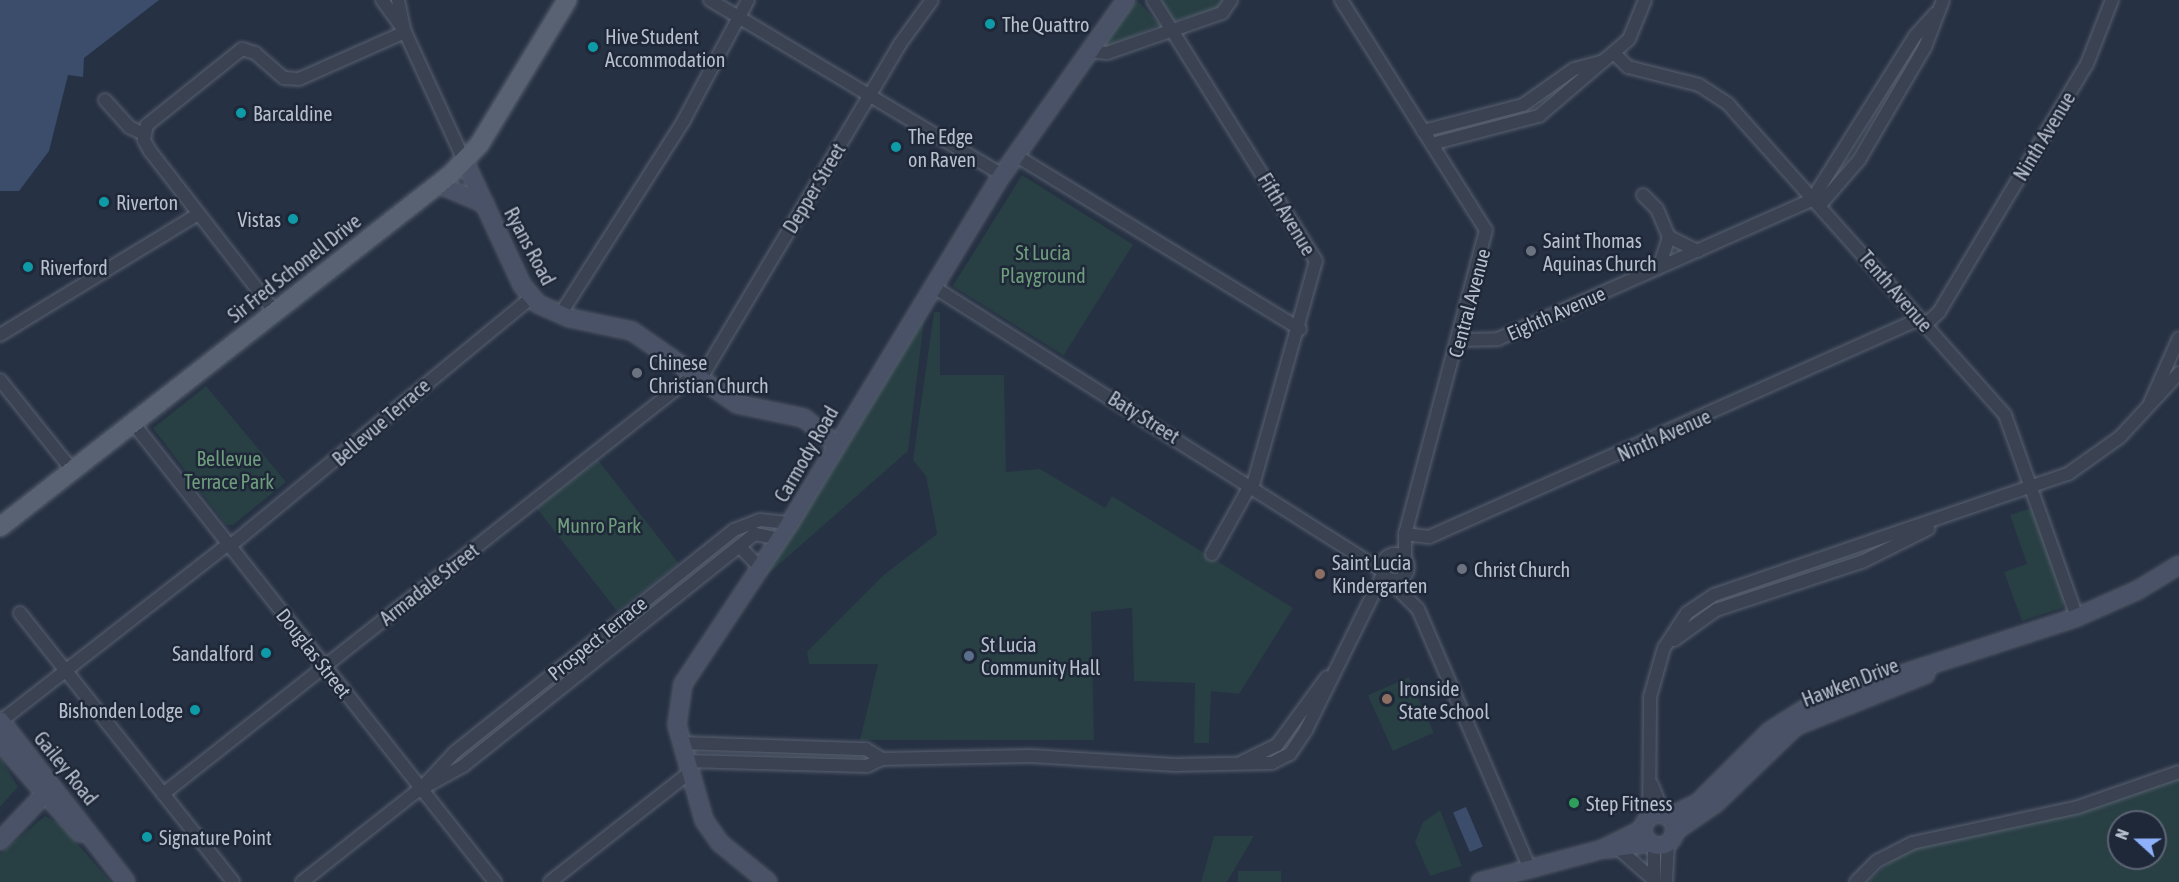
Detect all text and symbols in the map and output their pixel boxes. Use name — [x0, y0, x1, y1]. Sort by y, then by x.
place label: The Quattro — [1002, 12, 1089, 36]
marker: The Quattro — [983, 17, 997, 31]
place label: Hive Student Accommodation — [605, 24, 725, 71]
marker: Hive Student Accommodation — [586, 40, 600, 54]
street label: Ninth Avenue — [2008, 87, 2080, 185]
place label: Barcaldine — [253, 101, 332, 125]
marker: Barcaldine — [234, 106, 248, 120]
place label: The Edge on Raven — [908, 124, 976, 171]
street label: Depper Street — [778, 139, 850, 237]
marker: The Edge on Raven — [889, 140, 903, 154]
street label: Fifth Avenue — [1253, 169, 1321, 259]
place label: Riverton — [116, 190, 178, 214]
marker: Riverton — [97, 195, 111, 209]
street label: Ryans Road — [499, 203, 561, 289]
place label: Vistas — [237, 207, 281, 231]
street label: Sir Fred Schonell Drive — [223, 209, 365, 327]
marker: Vistas — [286, 212, 300, 226]
place label: Saint Thomas Aquinas Church — [1543, 228, 1657, 275]
park label: St Lucia Playground — [1000, 241, 1086, 288]
marker: Saint Thomas Aquinas Church — [1524, 244, 1538, 258]
street label: Tenth Avenue — [1854, 245, 1938, 337]
street label: Central Avenue — [1443, 246, 1495, 360]
place label: Riverford — [40, 255, 108, 279]
marker: Riverford — [21, 260, 35, 274]
street label: Eighth Avenue — [1503, 281, 1609, 345]
place label: Chinese Christian Church — [649, 350, 769, 397]
marker: Chinese Christian Church — [630, 366, 644, 380]
street label: Bellevue Terrace — [327, 373, 435, 471]
street label: Baty Street — [1104, 386, 1184, 448]
street label: Carmody Road — [769, 402, 843, 506]
street label: Ninth Avenue — [1614, 404, 1714, 466]
park label: Bellevue Terrace Park — [184, 446, 274, 493]
park label: Munro Park — [557, 513, 641, 537]
street label: Armadale Street — [375, 538, 483, 630]
place label: Saint Lucia Kindergarten — [1332, 550, 1427, 597]
place label: Christ Church — [1474, 557, 1570, 581]
marker: Christ Church — [1455, 562, 1469, 576]
marker: Saint Lucia Kindergarten — [1313, 567, 1327, 581]
street label: Prospect Terrace — [543, 591, 651, 685]
street label: Douglas Street — [272, 603, 356, 703]
place label: St Lucia Community Hall — [981, 632, 1100, 679]
place label: Sandalford — [172, 641, 254, 665]
marker: Sandalford — [259, 646, 273, 660]
marker: St Lucia Community Hall — [962, 649, 976, 663]
street label: Hawken Drive — [1798, 653, 1902, 711]
place label: Ironside State School — [1399, 676, 1489, 723]
marker: Ironside State School — [1380, 692, 1394, 706]
place label: Bishonden Lodge — [58, 698, 183, 722]
marker: Bishonden Lodge — [188, 703, 202, 717]
street label: Gailey Road — [29, 726, 103, 810]
place label: Step Fitness — [1586, 791, 1673, 815]
marker: Step Fitness — [1567, 796, 1581, 810]
north arrow — [2107, 810, 2167, 870]
place label: Signature Point — [159, 825, 272, 849]
text: N — [2112, 827, 2132, 842]
marker: Signature Point — [140, 830, 154, 844]

